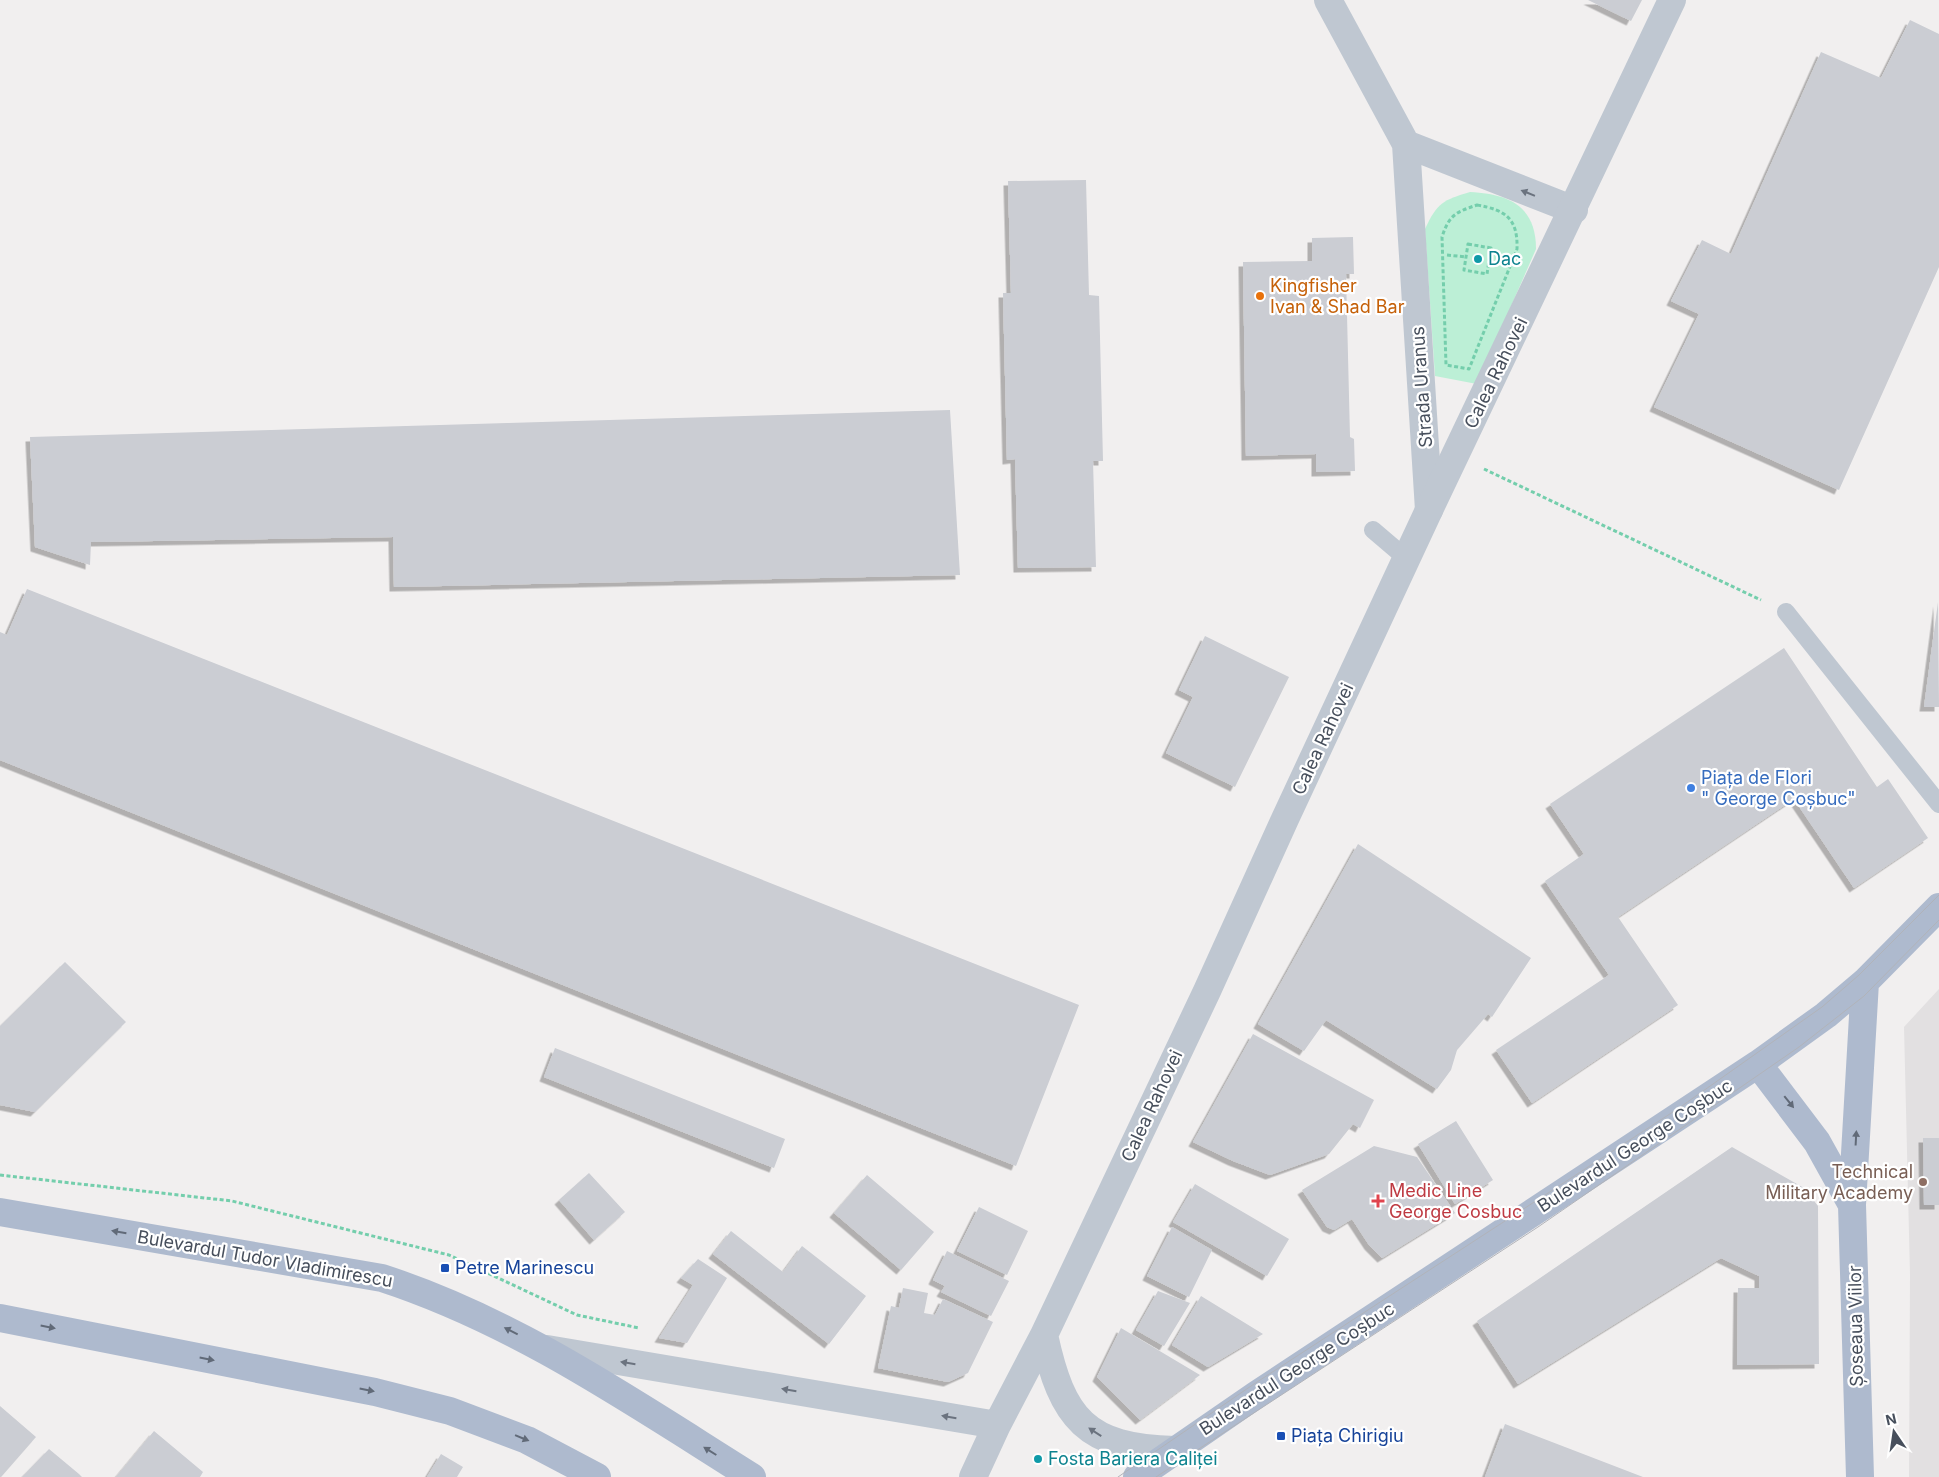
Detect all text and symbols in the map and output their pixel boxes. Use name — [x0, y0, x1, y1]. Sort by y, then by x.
one-way arrow — [1521, 188, 1536, 196]
place label: Dac — [1488, 248, 1521, 269]
marker: Dac — [1472, 253, 1484, 265]
place label: Kingfisher Ivan & Shad Bar — [1270, 275, 1405, 317]
marker: Kingfisher Ivan & Shad Bar — [1254, 290, 1266, 302]
street label: Calea Rahovei — [1460, 314, 1531, 432]
street label: Strada Uranus — [1407, 326, 1436, 448]
street label: Calea Rahovei — [1288, 680, 1358, 798]
place label: Piața de Flori " George Coșbuc" — [1701, 767, 1856, 810]
marker: Piața de Flori " George Coșbuc" — [1685, 782, 1697, 794]
street label: Calea Rahovei — [1117, 1047, 1187, 1165]
street label: Bulevardul George Coșbuc — [1533, 1075, 1737, 1217]
one-way arrow — [1783, 1095, 1794, 1108]
one-way arrow — [1852, 1130, 1860, 1146]
place label: Technical Military Academy — [1765, 1161, 1913, 1203]
marker: Technical Military Academy — [1917, 1176, 1929, 1188]
place label: Medic Line George Cosbuc — [1389, 1180, 1522, 1222]
marker: Medic Line George Cosbuc — [1371, 1194, 1385, 1208]
street label: Bulevardul Tudor Vladimirescu — [136, 1226, 394, 1291]
one-way arrow — [110, 1228, 126, 1236]
place label: Petre Marinescu — [455, 1257, 594, 1278]
marker: Petre Marinescu — [439, 1262, 451, 1274]
street label: Șoseaua Viilor — [1844, 1265, 1868, 1387]
street label: Bulevardul George Coșbuc — [1195, 1298, 1399, 1440]
one-way arrow — [40, 1323, 56, 1331]
one-way arrow — [504, 1327, 518, 1335]
one-way arrow — [200, 1355, 216, 1363]
one-way arrow — [620, 1359, 636, 1367]
one-way arrow — [780, 1385, 796, 1393]
one-way arrow — [359, 1386, 374, 1394]
north arrow — [1869, 1407, 1919, 1457]
text: N — [1884, 1409, 1898, 1428]
one-way arrow — [940, 1412, 956, 1420]
place label: Piața Chirigiu — [1291, 1425, 1404, 1447]
one-way arrow — [1088, 1427, 1101, 1436]
marker: Piața Chirigiu — [1275, 1430, 1287, 1442]
one-way arrow — [515, 1434, 530, 1442]
one-way arrow — [704, 1447, 717, 1456]
place label: Fosta Bariera Caliței — [1048, 1448, 1218, 1470]
marker: Fosta Bariera Caliței — [1032, 1453, 1044, 1465]

